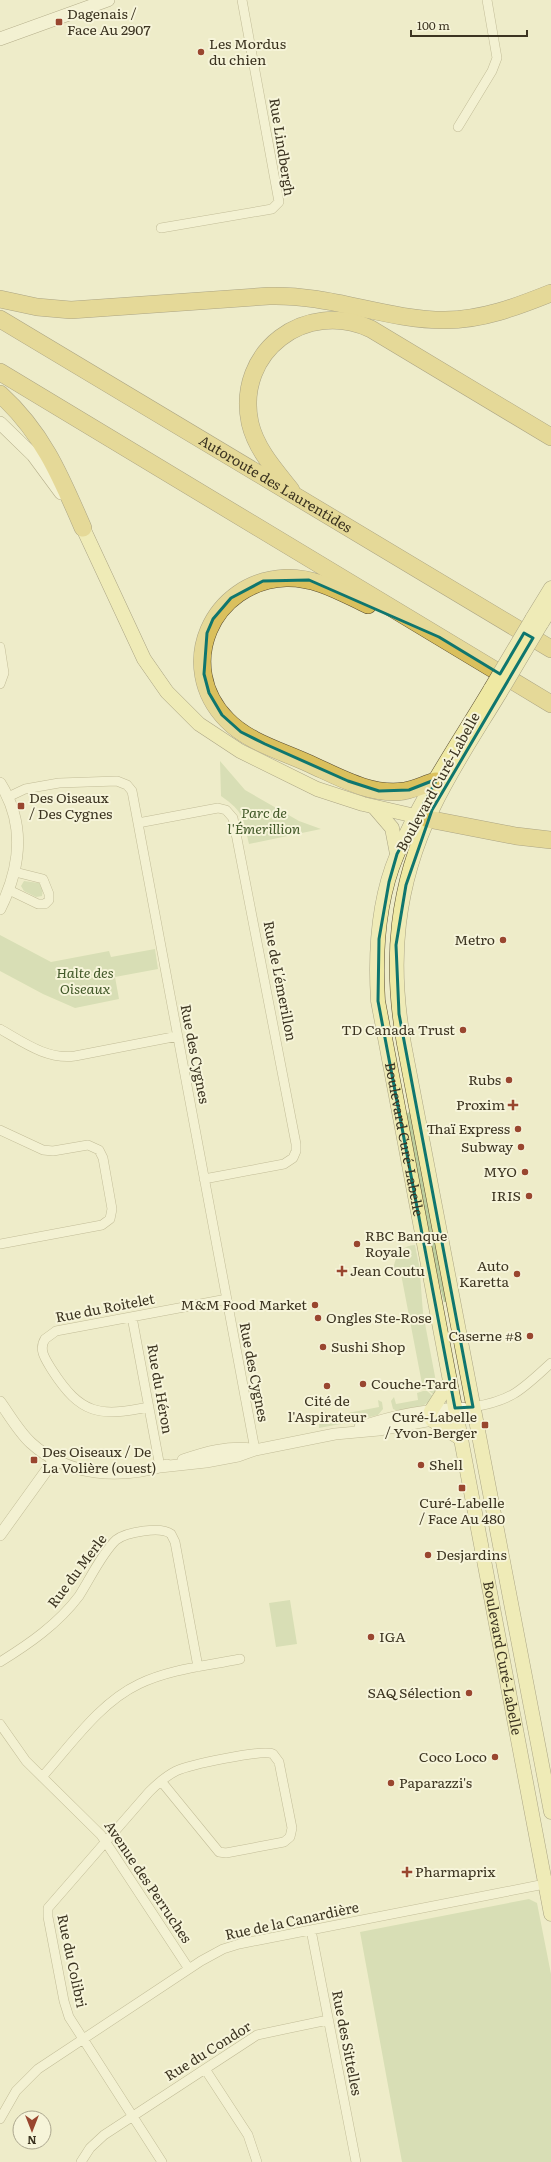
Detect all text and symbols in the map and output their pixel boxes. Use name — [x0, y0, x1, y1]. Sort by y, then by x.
place label: Dagenais / Face Au 2907 — [67, 3, 151, 39]
scale bar — [411, 12, 527, 38]
text: 100 m — [417, 16, 450, 34]
marker: Dagenais / Face Au 2907 — [54, 17, 64, 27]
place label: Les Mordus du chien — [209, 33, 286, 69]
marker: Les Mordus du chien — [196, 47, 206, 57]
street label: Rue Lindbergh — [265, 96, 301, 197]
street label: Autoroute des Laurentides — [196, 430, 356, 537]
street label: Boulevard Curé-Labelle — [390, 708, 484, 855]
place label: Des Oiseaux / Des Cygnes — [29, 787, 112, 823]
marker: Des Oiseaux / Des Cygnes — [16, 801, 26, 811]
park label: Parc de l'Émerillion — [228, 802, 301, 838]
street label: Rue de L'émerillon — [260, 919, 302, 1043]
place label: Metro — [454, 929, 495, 949]
marker: Metro — [498, 935, 508, 945]
park label: Halte des Oiseaux — [56, 962, 114, 998]
street label: Rue des Cygnes — [177, 1002, 215, 1105]
place label: TD Canada Trust — [341, 1019, 455, 1039]
marker: TD Canada Trust — [458, 1025, 468, 1035]
street label: Boulevard Curé-Labelle — [381, 1060, 430, 1218]
place label: Rubs — [468, 1069, 501, 1089]
marker: Rubs — [504, 1075, 514, 1085]
place label: Proxim — [456, 1094, 505, 1114]
marker: Proxim — [508, 1100, 518, 1110]
place label: Thaï Express — [426, 1118, 510, 1138]
marker: Thaï Express — [513, 1124, 523, 1134]
place label: Subway — [461, 1136, 514, 1156]
marker: Subway — [516, 1142, 526, 1152]
place label: MYO — [483, 1161, 517, 1181]
marker: MYO — [520, 1167, 530, 1177]
place label: IRIS — [491, 1185, 521, 1205]
marker: IRIS — [524, 1191, 534, 1201]
place label: RBC Banque Royale — [365, 1225, 447, 1261]
marker: RBC Banque Royale — [352, 1239, 362, 1249]
place label: Auto Karetta — [459, 1255, 509, 1291]
place label: Jean Coutu — [350, 1260, 425, 1280]
marker: Jean Coutu — [337, 1266, 347, 1276]
marker: Auto Karetta — [512, 1269, 522, 1279]
street label: Rue du Roitelet — [54, 1288, 156, 1326]
place label: M&M Food Market — [181, 1294, 307, 1314]
marker: M&M Food Market — [310, 1300, 320, 1310]
place label: Ongles Ste-Rose — [326, 1307, 432, 1327]
marker: Ongles Ste-Rose — [313, 1313, 323, 1323]
street label: Rue des Cygnes — [236, 1320, 274, 1423]
place label: Caserne #8 — [448, 1325, 522, 1345]
marker: Caserne #8 — [525, 1331, 535, 1341]
place label: Sushi Shop — [331, 1336, 405, 1356]
street label: Rue du Héron — [143, 1342, 179, 1435]
marker: Sushi Shop — [318, 1342, 328, 1352]
place label: Couche-Tard — [371, 1373, 457, 1393]
marker: Couche-Tard — [358, 1379, 368, 1389]
marker: Cité de l'Aspirateur — [322, 1381, 332, 1391]
place label: Cité de l'Aspirateur — [288, 1390, 367, 1426]
place label: Curé-Labelle / Yvon-Berger — [385, 1406, 477, 1442]
marker: Curé-Labelle / Yvon-Berger — [480, 1420, 490, 1430]
place label: Des Oiseaux / De La Volière (ouest) — [42, 1441, 156, 1477]
place label: Shell — [429, 1454, 463, 1474]
marker: Des Oiseaux / De La Volière (ouest) — [29, 1455, 39, 1465]
marker: Shell — [416, 1460, 426, 1470]
marker: Curé-Labelle / Face Au 480 — [457, 1483, 467, 1493]
place label: Curé-Labelle / Face Au 480 — [419, 1492, 505, 1528]
street label: Rue du Merle — [42, 1529, 111, 1611]
place label: Desjardins — [436, 1544, 507, 1564]
marker: Desjardins — [423, 1550, 433, 1560]
street label: Boulevard Curé-Labelle — [479, 1579, 528, 1737]
place label: IGA — [379, 1626, 406, 1646]
marker: IGA — [366, 1632, 376, 1642]
place label: SAQ Sélection — [368, 1682, 461, 1702]
marker: SAQ Sélection — [464, 1688, 474, 1698]
place label: Coco Loco — [419, 1746, 487, 1766]
marker: Coco Loco — [490, 1752, 500, 1762]
place label: Paparazzi's — [399, 1772, 472, 1792]
marker: Paparazzi's — [386, 1778, 396, 1788]
street label: Avenue des Perruches — [100, 1816, 197, 1947]
place label: Pharmaprix — [415, 1861, 495, 1881]
marker: Pharmaprix — [402, 1867, 412, 1877]
street label: Rue de la Canardière — [223, 1896, 361, 1944]
street label: Rue du Colibri — [53, 1912, 93, 2010]
street label: Rue des Sittelles — [328, 1989, 368, 2097]
street label: Rue du Condor — [160, 2015, 255, 2085]
north arrow — [12, 2110, 52, 2150]
text: N — [27, 2133, 37, 2149]

